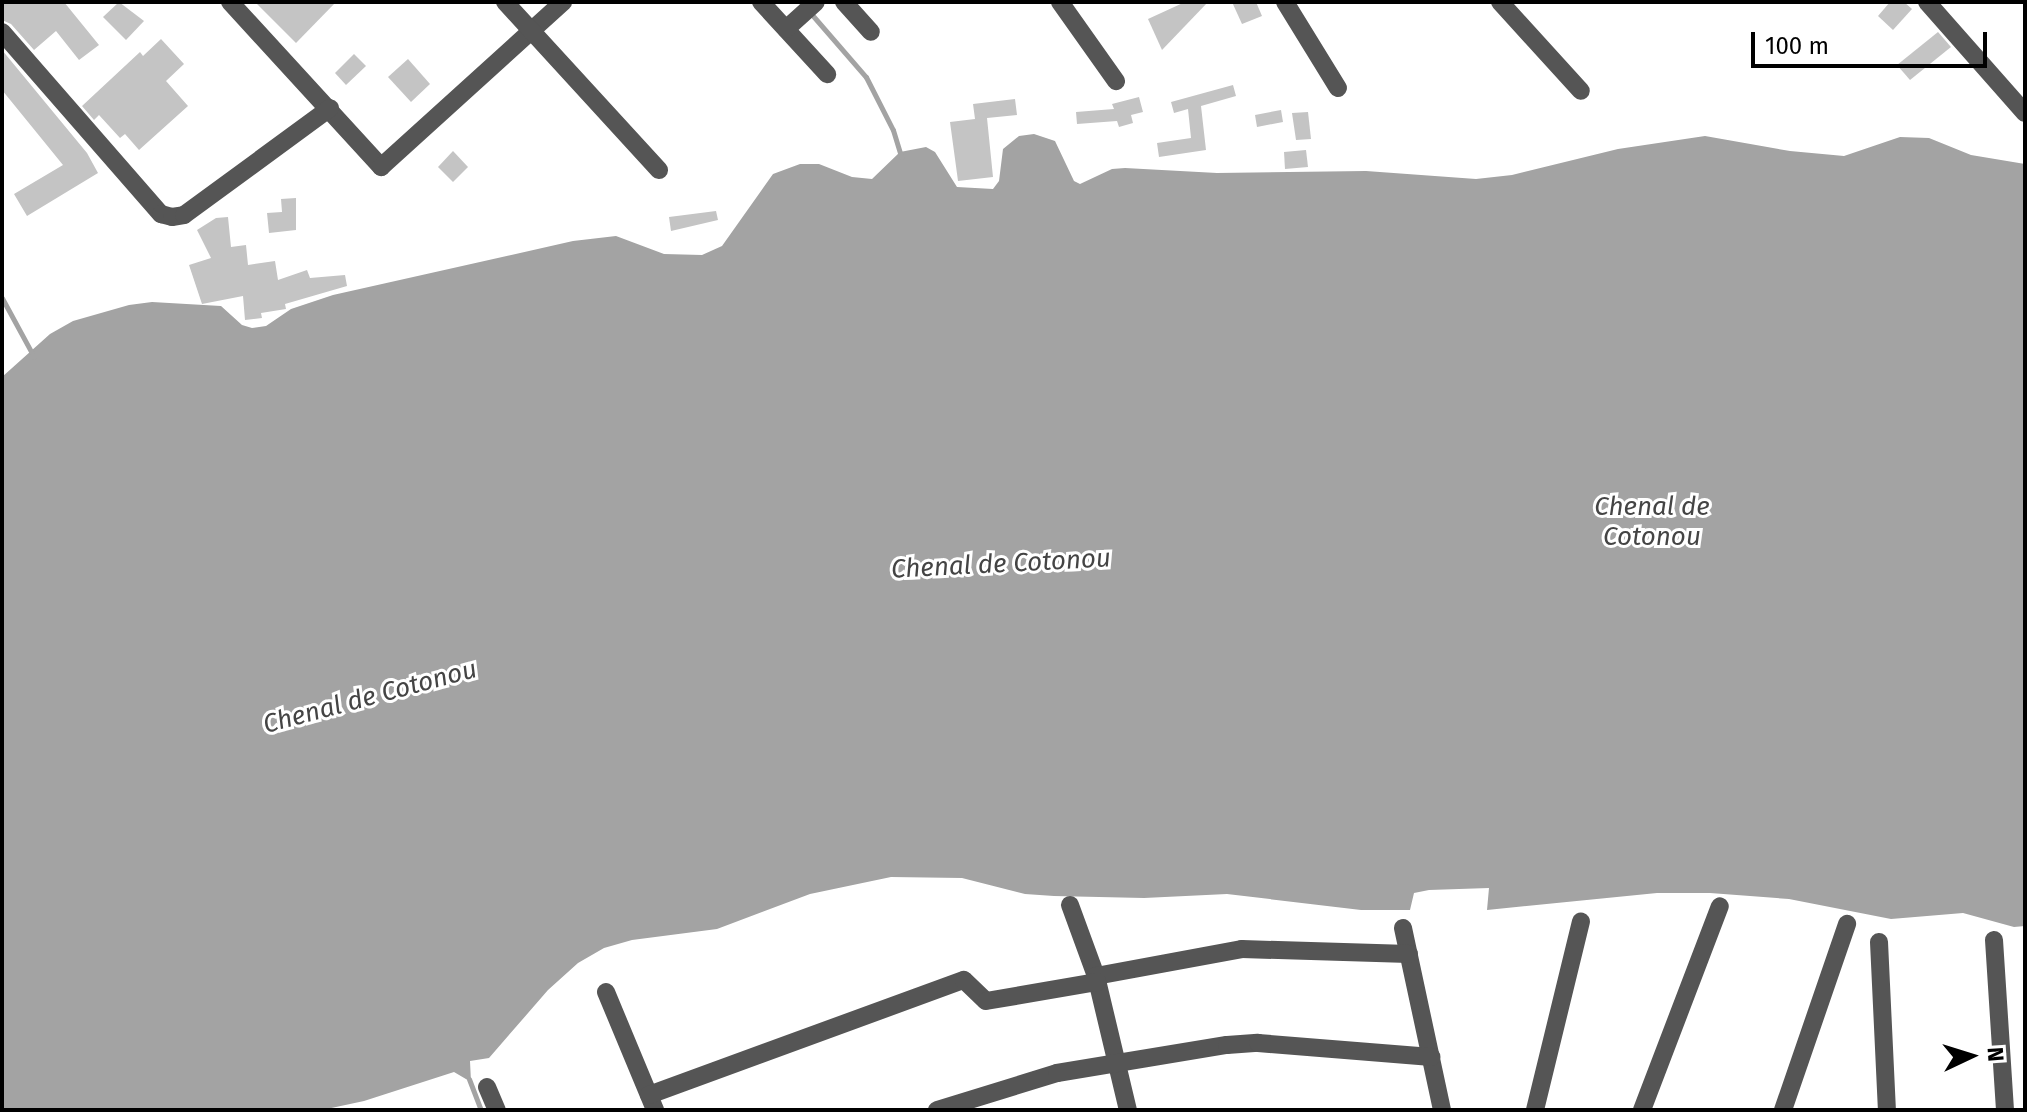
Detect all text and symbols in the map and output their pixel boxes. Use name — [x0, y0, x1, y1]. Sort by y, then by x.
scale bar — [1755, 16, 1991, 66]
text: 100 m — [1765, 32, 1829, 60]
water label: Chenal de Cotonou — [1594, 491, 1710, 552]
water label: Chenal de Cotonou — [890, 543, 1112, 585]
water label: Chenal de Cotonou — [260, 653, 480, 741]
north arrow — [1931, 1016, 2011, 1096]
text: N — [1981, 1046, 2009, 1063]

